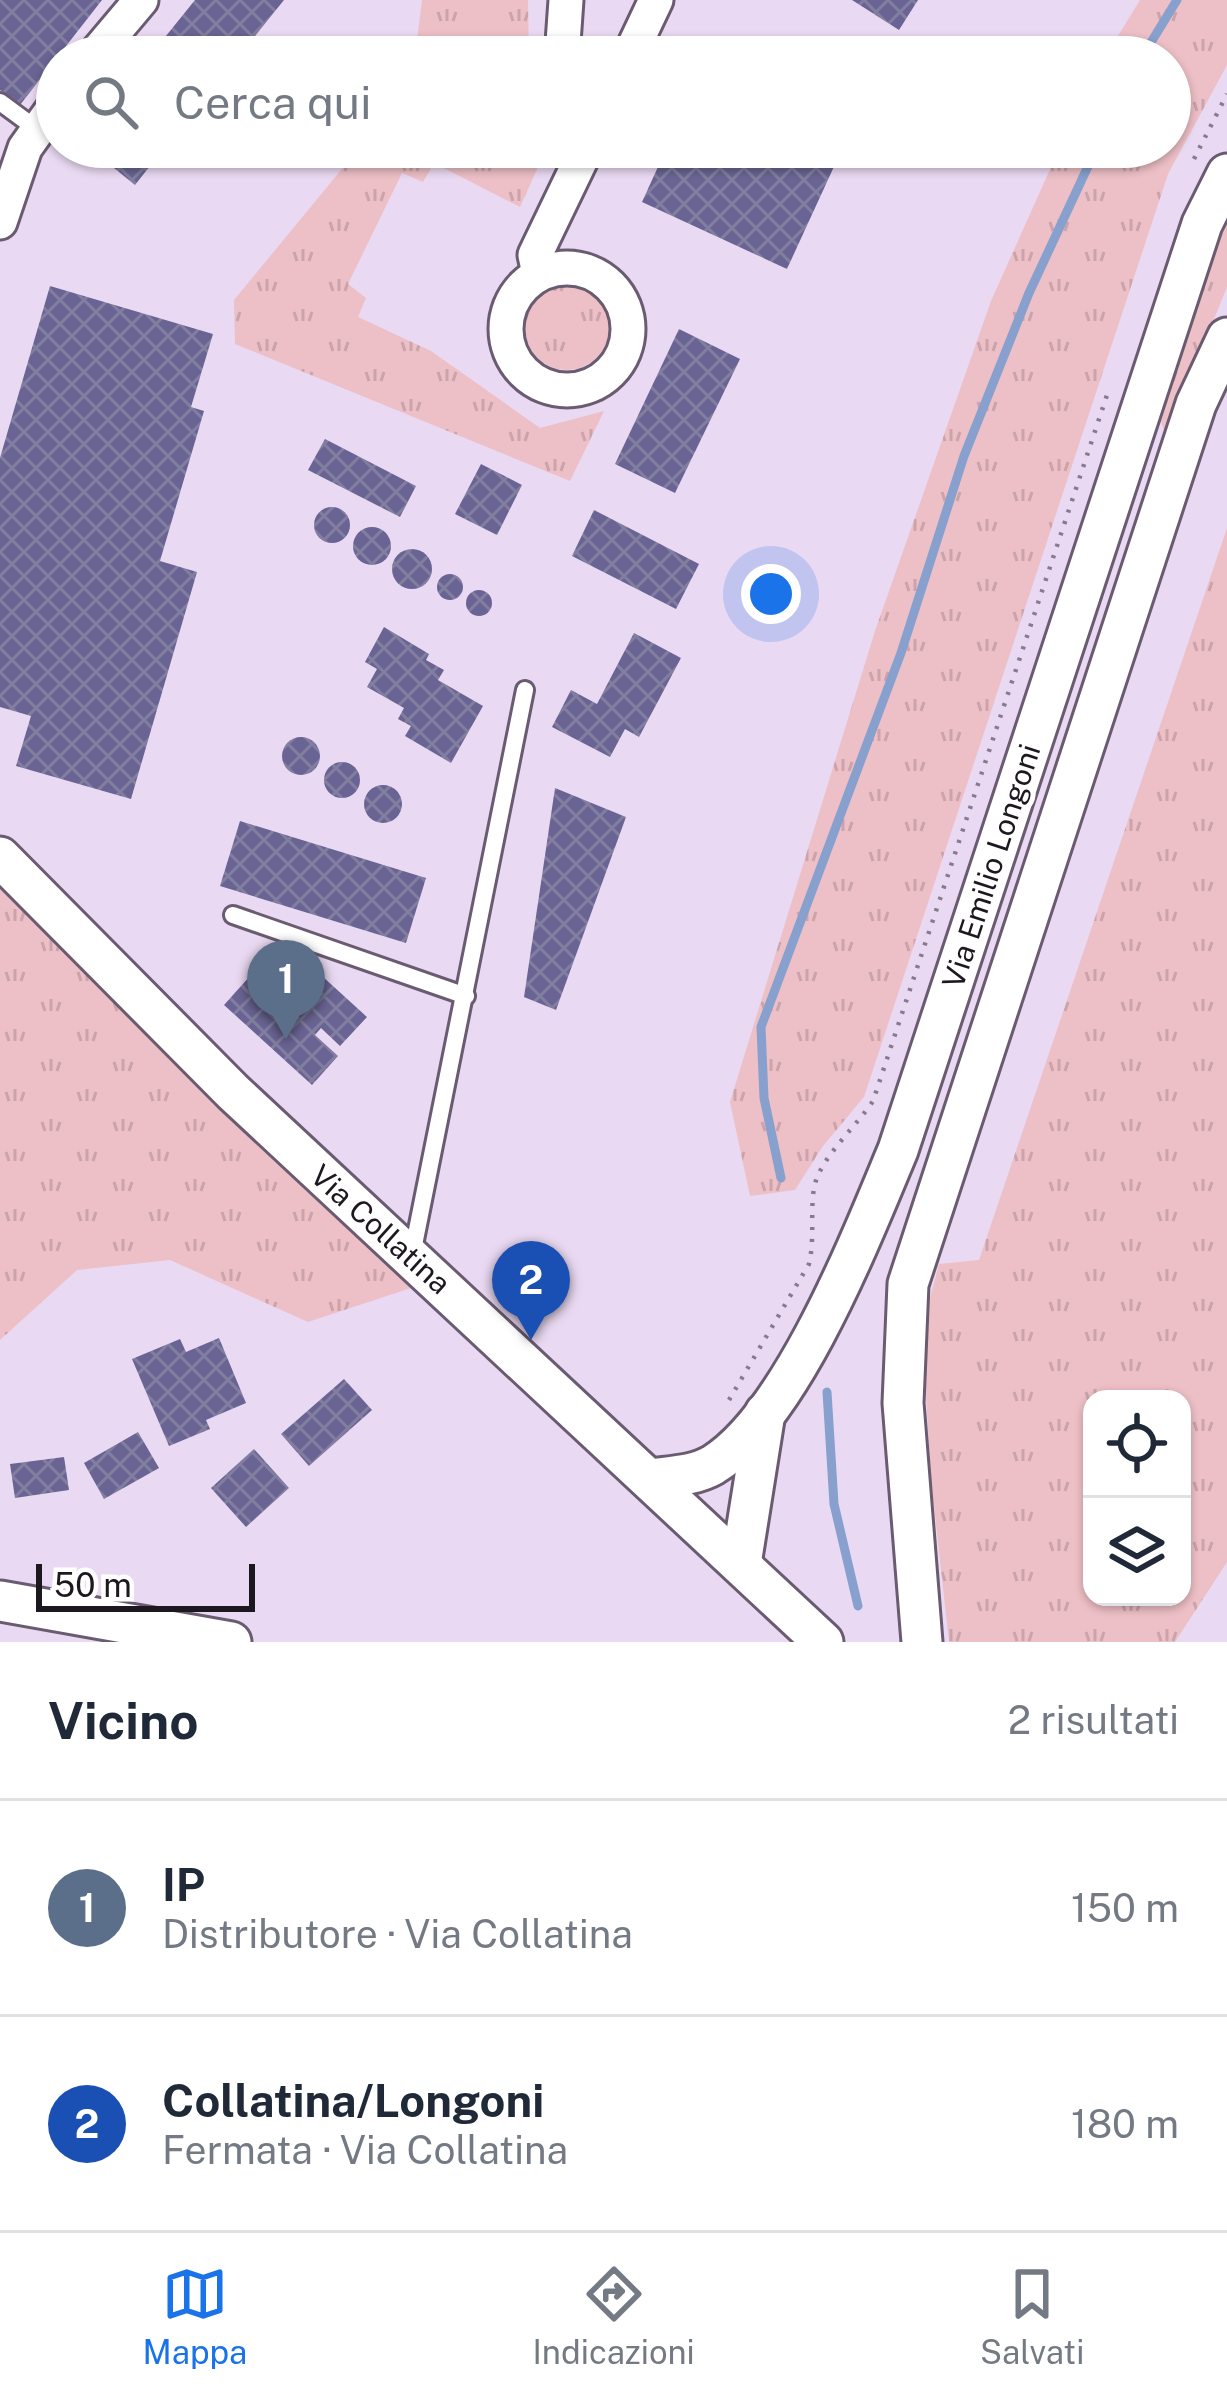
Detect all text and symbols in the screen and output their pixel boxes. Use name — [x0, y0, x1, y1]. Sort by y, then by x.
search box — [36, 36, 1191, 168]
icon: search — [78, 69, 144, 135]
text: Cerca qui — [174, 76, 371, 129]
your location — [741, 564, 801, 624]
street label: Via Emilio Longoni — [935, 739, 1047, 993]
pin: 1 — [247, 940, 325, 1039]
street label: Via Collatina — [304, 1157, 458, 1301]
pin: 2 — [492, 1241, 570, 1340]
map controls — [1083, 1390, 1191, 1606]
button: locate — [1083, 1390, 1191, 1498]
button: layers — [1083, 1498, 1191, 1606]
scale bar — [36, 1558, 255, 1611]
text: 50 m — [54, 1566, 132, 1604]
text: Vicino — [48, 1691, 199, 1750]
text: 2 risultati — [1008, 1697, 1179, 1743]
text: IP — [162, 1858, 205, 1911]
text: 1 — [79, 1885, 95, 1931]
text: 150 m — [1071, 1885, 1179, 1931]
text: Distributore · Via Collatina — [162, 1911, 633, 1957]
text: Collatina/Longoni — [162, 2074, 544, 2127]
text: 2 — [75, 2101, 99, 2147]
text: 180 m — [1071, 2101, 1179, 2147]
text: Fermata · Via Collatina — [162, 2127, 568, 2173]
tab: Mappa — [143, 2261, 247, 2371]
tab: Indicazioni — [533, 2261, 695, 2371]
tab: Salvati — [980, 2261, 1084, 2371]

